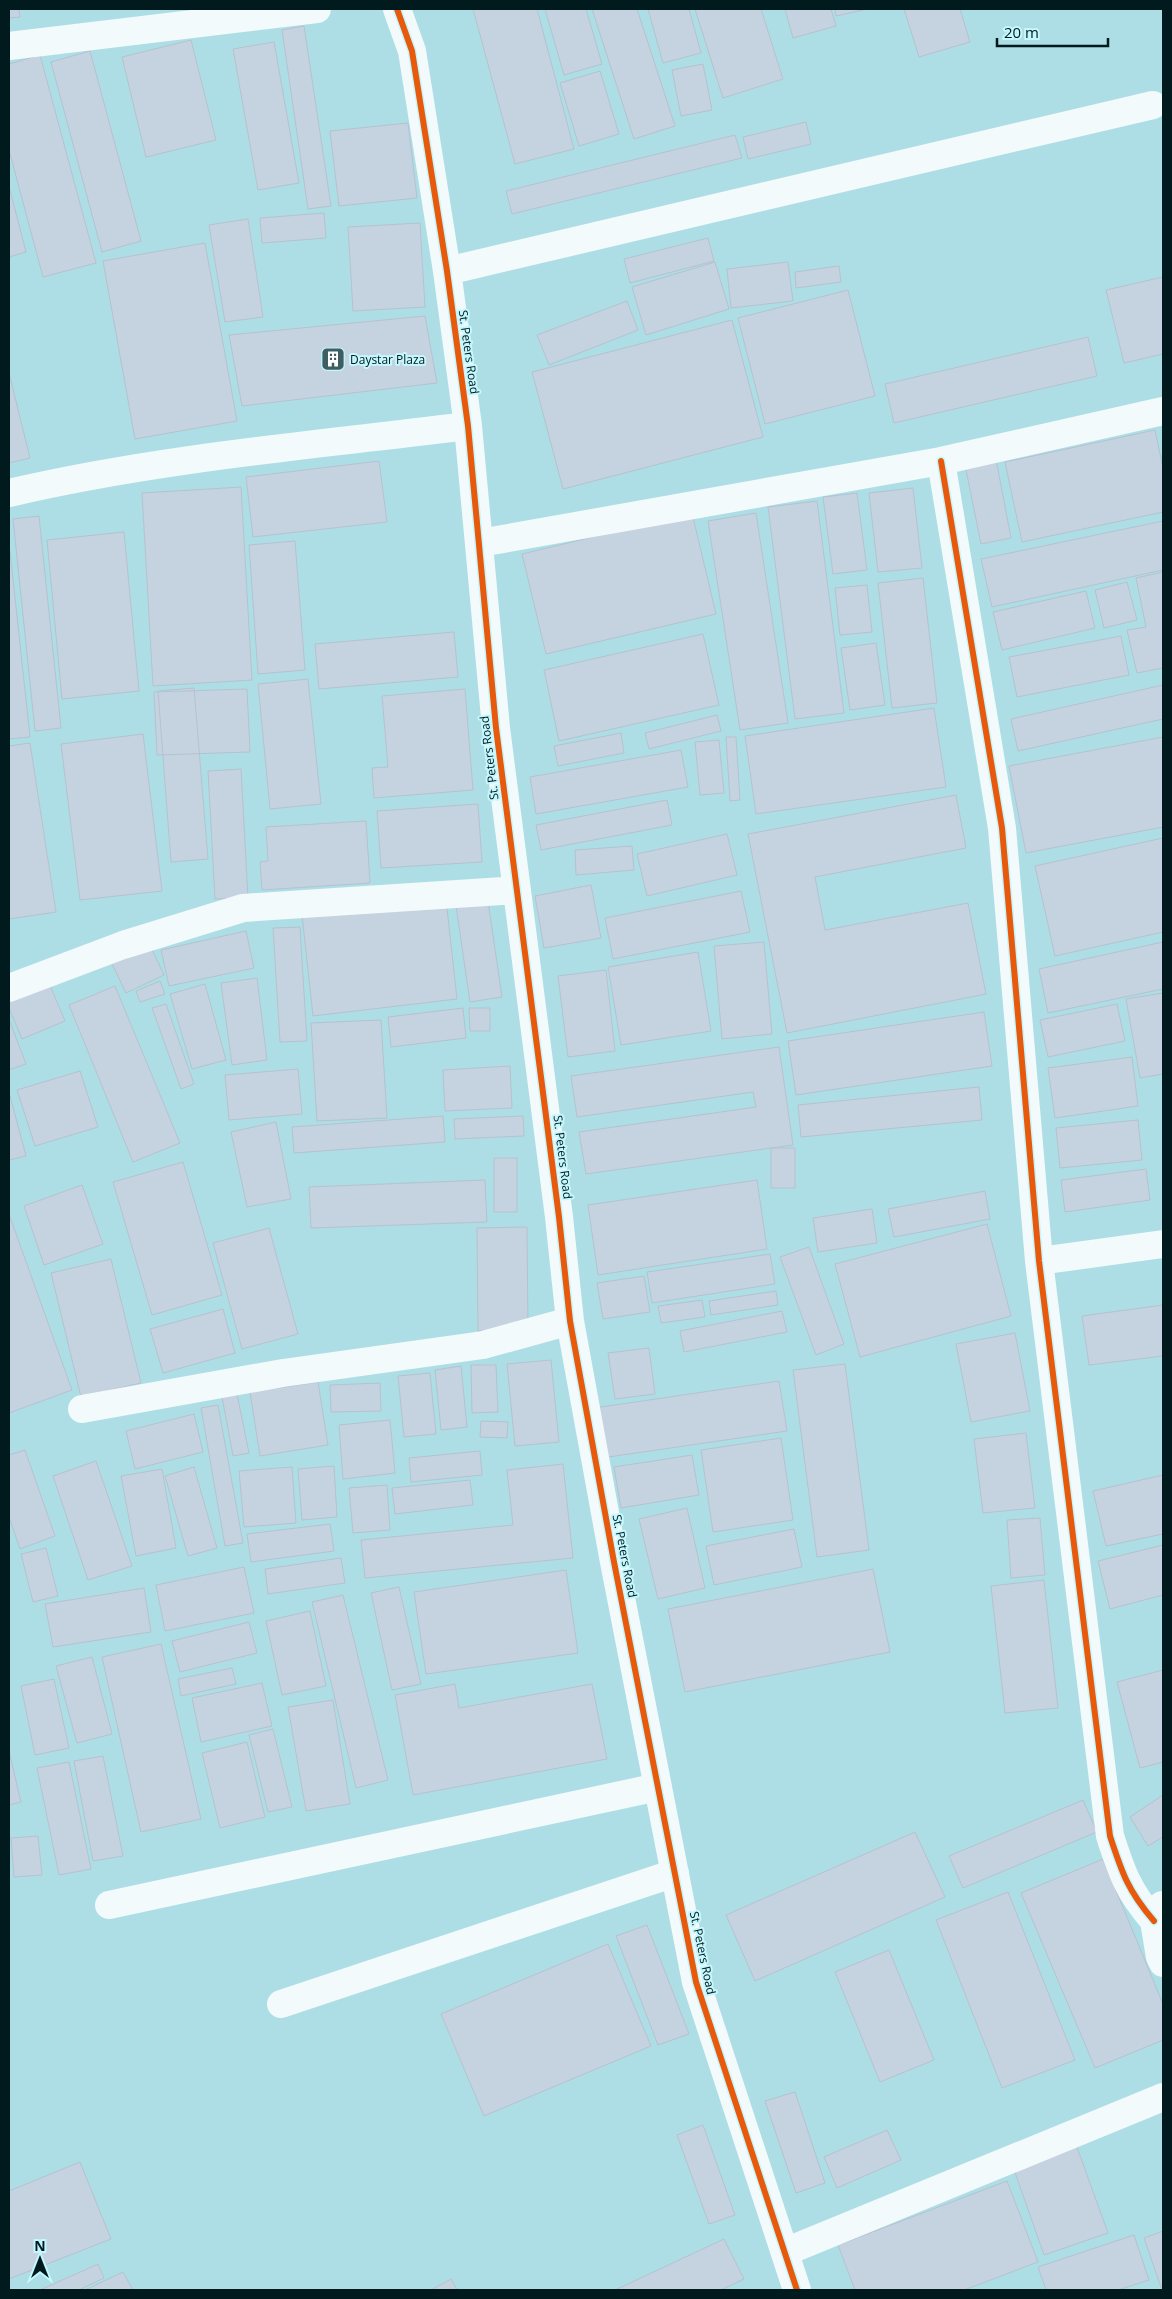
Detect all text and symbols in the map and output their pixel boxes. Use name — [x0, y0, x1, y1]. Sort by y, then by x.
scale bar — [997, 15, 1108, 47]
text: 20 m — [1004, 22, 1039, 42]
street label: St. Peters Road — [455, 309, 483, 395]
building icon: Daystar Plaza — [320, 346, 346, 372]
place label: Daystar Plaza — [350, 351, 425, 368]
street label: St. Peters Road — [475, 715, 503, 801]
street label: St. Peters Road — [549, 1114, 577, 1200]
street label: St. Peters Road — [609, 1513, 641, 1599]
street label: St. Peters Road — [686, 1910, 720, 1996]
north arrow — [15, 2234, 65, 2284]
text: N — [34, 2236, 46, 2255]

